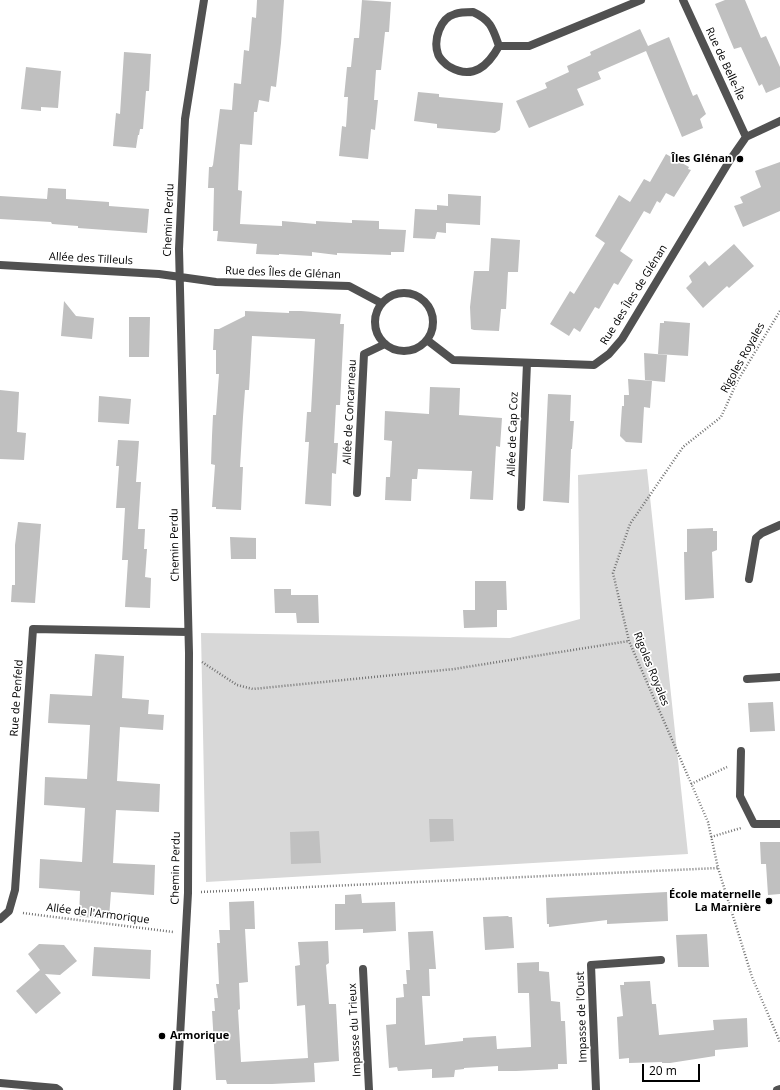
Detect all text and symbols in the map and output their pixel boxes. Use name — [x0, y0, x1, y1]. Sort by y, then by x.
street label: Rue de Belle-Île — [702, 25, 748, 103]
place label: Îles Glénan — [671, 152, 732, 166]
marker: Îles Glénan — [735, 154, 745, 164]
street label: Chemin Perdu — [161, 183, 177, 257]
street label: Rue des Îles de Glénan — [598, 242, 670, 348]
street label: Allée des Tilleuls — [49, 250, 133, 268]
street label: Rue des Îles de Glénan — [225, 264, 341, 282]
street label: Rigoles Royales — [718, 321, 768, 395]
street label: Allée de Concarneau — [341, 359, 359, 465]
street label: Allée de Cap Coz — [505, 391, 521, 477]
street label: Chemin Perdu — [168, 508, 182, 582]
street label: Rigoles Royales — [630, 630, 672, 708]
street label: Rue de Penfeld — [8, 659, 26, 737]
street label: Chemin Perdu — [169, 831, 183, 905]
place label: École maternelle La Marnière — [669, 888, 761, 914]
marker: École maternelle La Marnière — [764, 896, 774, 906]
street label: Allée de l'Armorique — [46, 901, 150, 927]
street label: Impasse de l'Oust — [574, 971, 590, 1063]
street label: Impasse du Trieux — [346, 983, 364, 1077]
place label: Armorique — [170, 1029, 229, 1043]
marker: Armorique — [157, 1031, 167, 1041]
scale bar — [644, 1056, 702, 1082]
text: 20 m — [649, 1062, 677, 1079]

